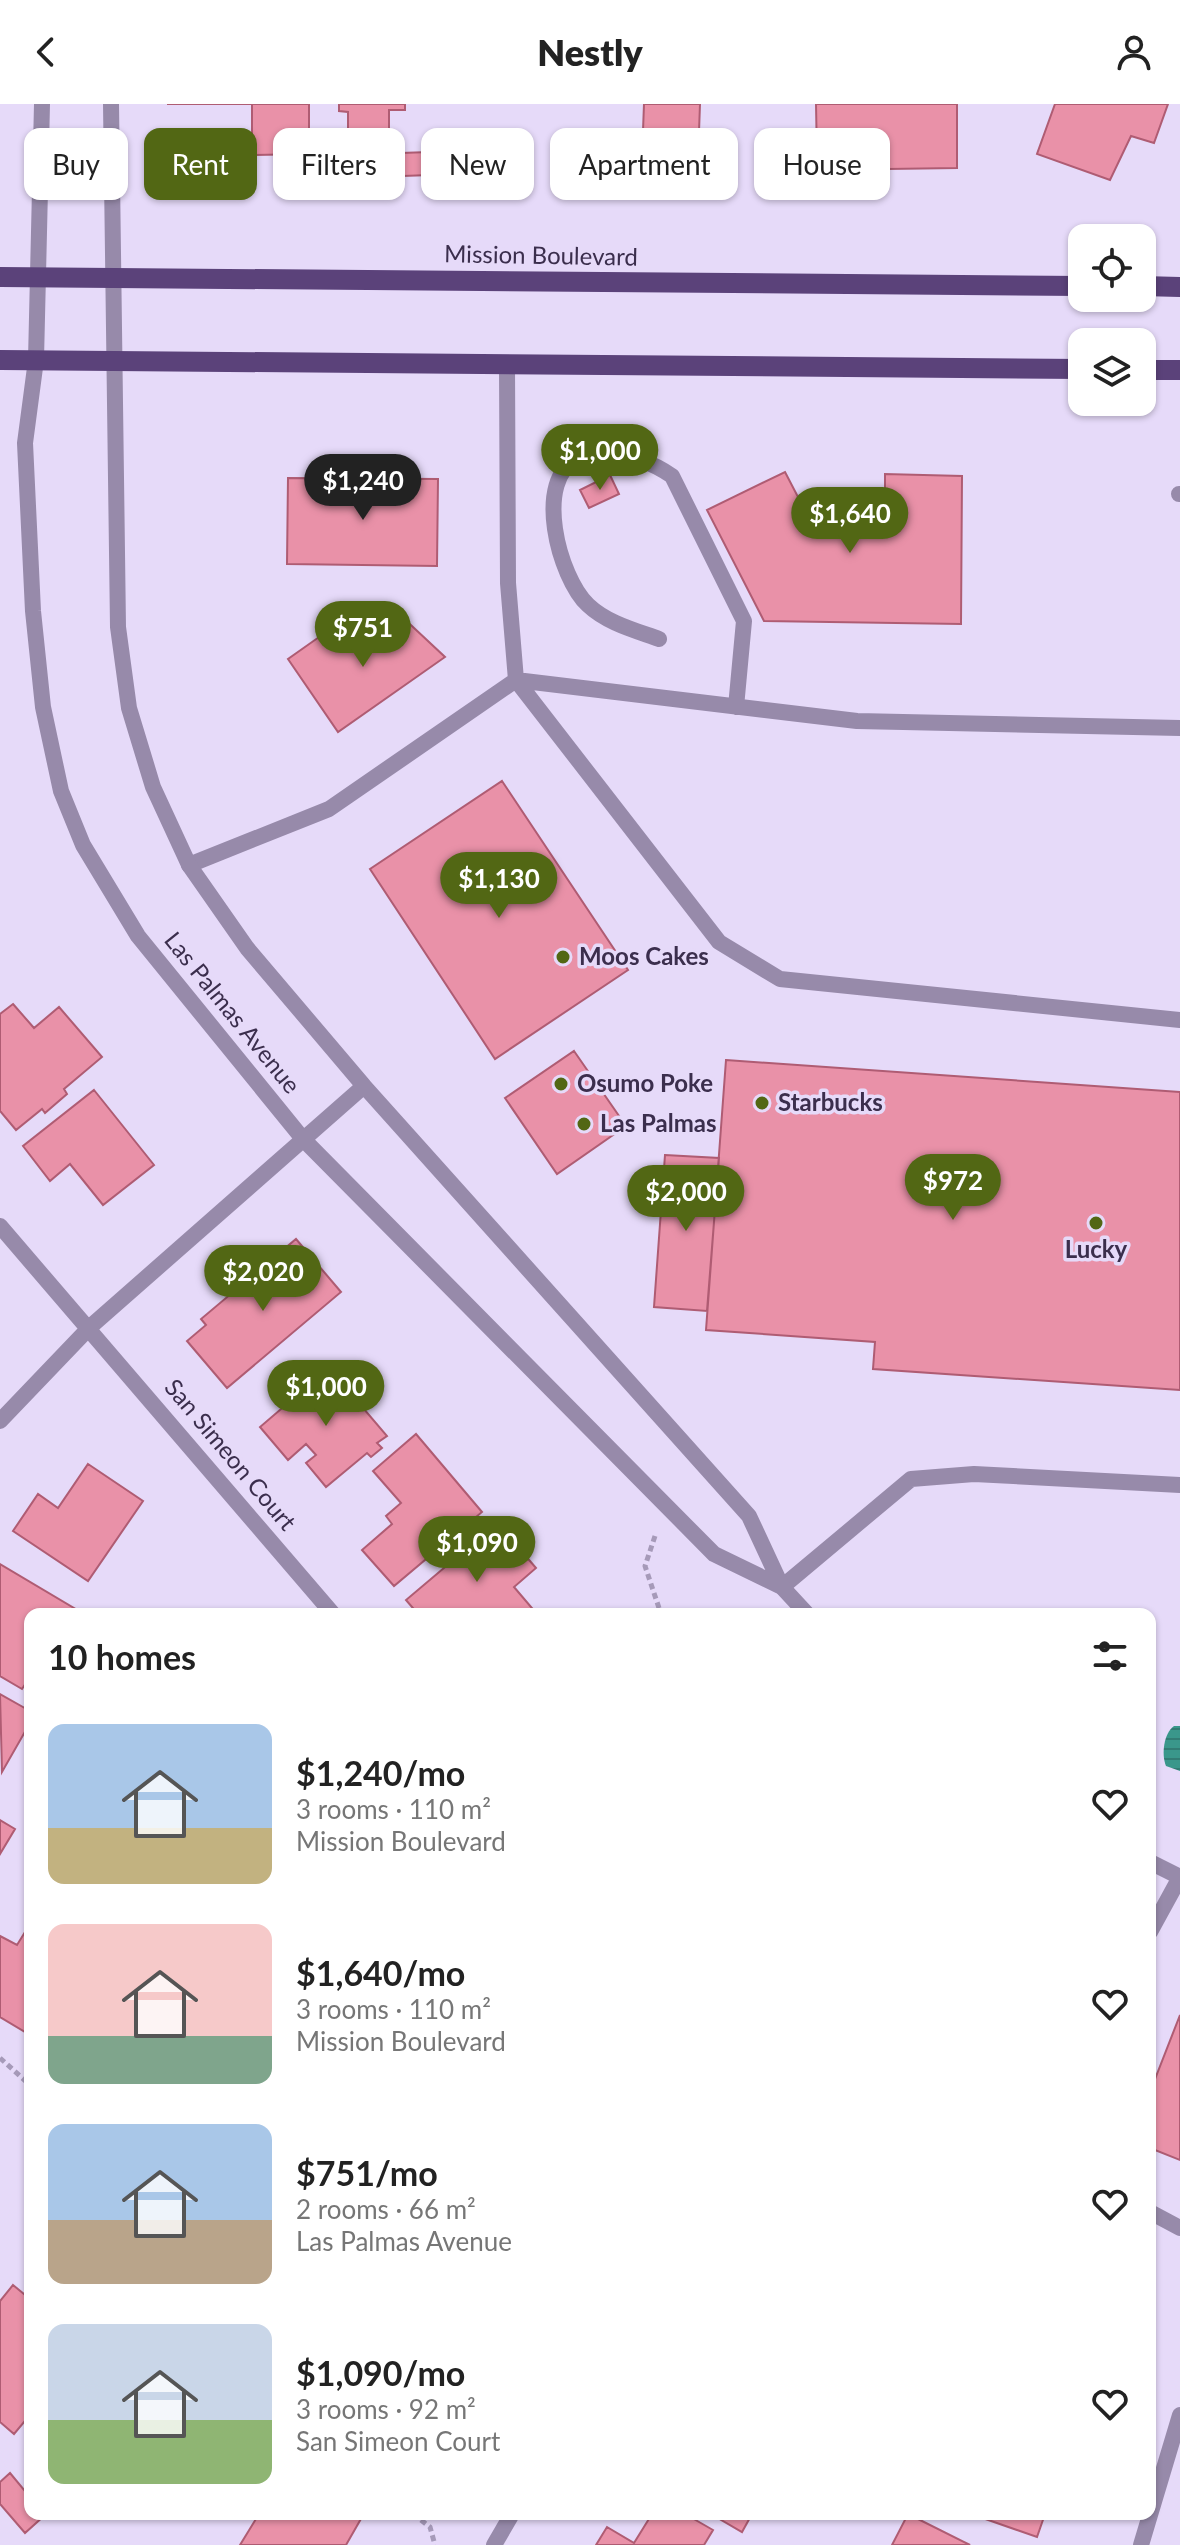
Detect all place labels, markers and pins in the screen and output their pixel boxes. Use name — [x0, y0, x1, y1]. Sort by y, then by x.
pin: $1,000 — [535, 424, 665, 492]
pin: $1,240 — [298, 454, 428, 522]
pin: $1,640 — [785, 487, 915, 555]
pin: $751 — [316, 601, 410, 669]
pin: $1,130 — [434, 852, 564, 920]
place label: Moos Cakes — [579, 941, 709, 970]
marker: Moos Cakes — [554, 948, 572, 966]
place label: Osumo Poke — [577, 1068, 713, 1097]
marker: Osumo Poke — [552, 1075, 570, 1093]
place label: Starbucks — [778, 1087, 883, 1116]
marker: Starbucks — [753, 1094, 771, 1112]
place label: Las Palmas — [600, 1108, 717, 1137]
marker: Las Palmas — [575, 1115, 593, 1133]
pin: $972 — [906, 1154, 1000, 1222]
pin: $2,000 — [621, 1165, 751, 1233]
marker: Lucky — [1087, 1214, 1105, 1232]
place label: Lucky — [1065, 1234, 1128, 1263]
pin: $2,020 — [198, 1245, 328, 1313]
pin: $1,000 — [261, 1360, 391, 1428]
pin: $1,090 — [412, 1516, 542, 1584]

